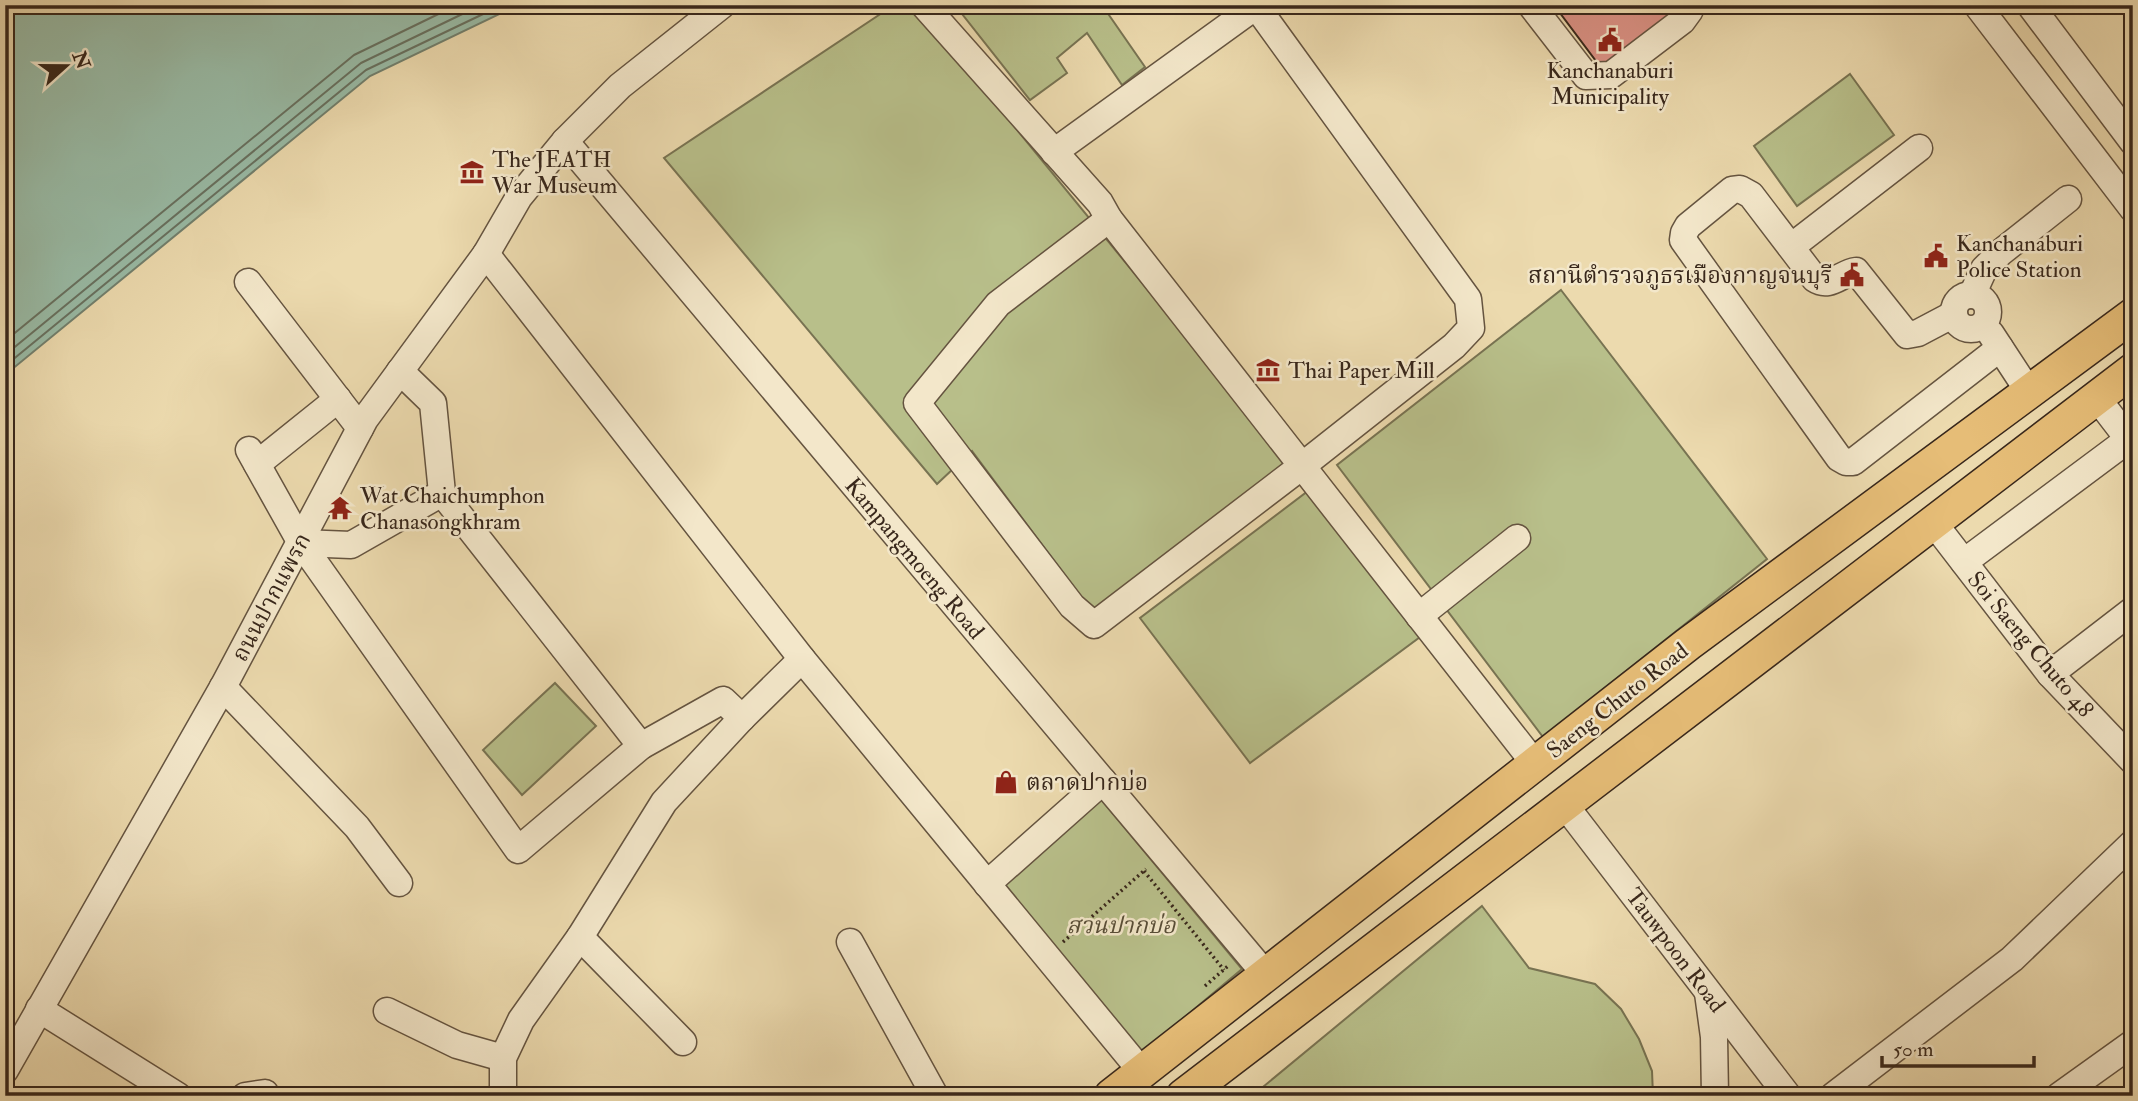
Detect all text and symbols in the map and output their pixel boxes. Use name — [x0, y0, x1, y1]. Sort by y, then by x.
public building icon: Kanchanaburi Municipality — [1596, 26, 1624, 54]
north arrow — [32, 32, 102, 102]
text: N — [66, 47, 96, 73]
place label: Kanchanaburi Municipality — [1546, 56, 1674, 112]
place label: The JEATH War Museum — [491, 145, 617, 200]
museum icon: The JEATH War Museum — [458, 158, 486, 186]
place label: Kanchanaburi Police Station — [1956, 229, 2083, 284]
public building icon: Kanchanaburi Police Station — [1922, 242, 1950, 270]
place label: สถานีตำรวจภูธรเมืองกาญจนบุรี — [1528, 261, 1832, 290]
public building icon: สถานีตำรวจภูธรเมืองกาญจนบุรี — [1838, 261, 1866, 289]
museum icon: Thai Paper Mill — [1254, 356, 1282, 384]
place label: Thai Paper Mill — [1288, 356, 1435, 386]
street label: Kampangmoeng Road — [838, 472, 991, 646]
place label: Wat Chaichumphon Chanasongkhram — [359, 481, 545, 536]
temple icon: Wat Chaichumphon Chanasongkhram — [326, 494, 354, 522]
street label: ถนนปากแพรก — [225, 528, 317, 666]
street label: Soi Saeng Chuto 48 — [1961, 565, 2100, 723]
street label: Saeng Chuto Road — [1541, 636, 1694, 765]
shop icon: ตลาดปากบ่อ — [992, 768, 1020, 796]
place label: ตลาดปากบ่อ — [1026, 768, 1148, 797]
street label: Tauwpoon Road — [1619, 882, 1732, 1019]
park label: สวนปากบ่อ — [1067, 911, 1177, 940]
scale bar — [1882, 1024, 2035, 1068]
text: 50 m — [1893, 1036, 1934, 1063]

